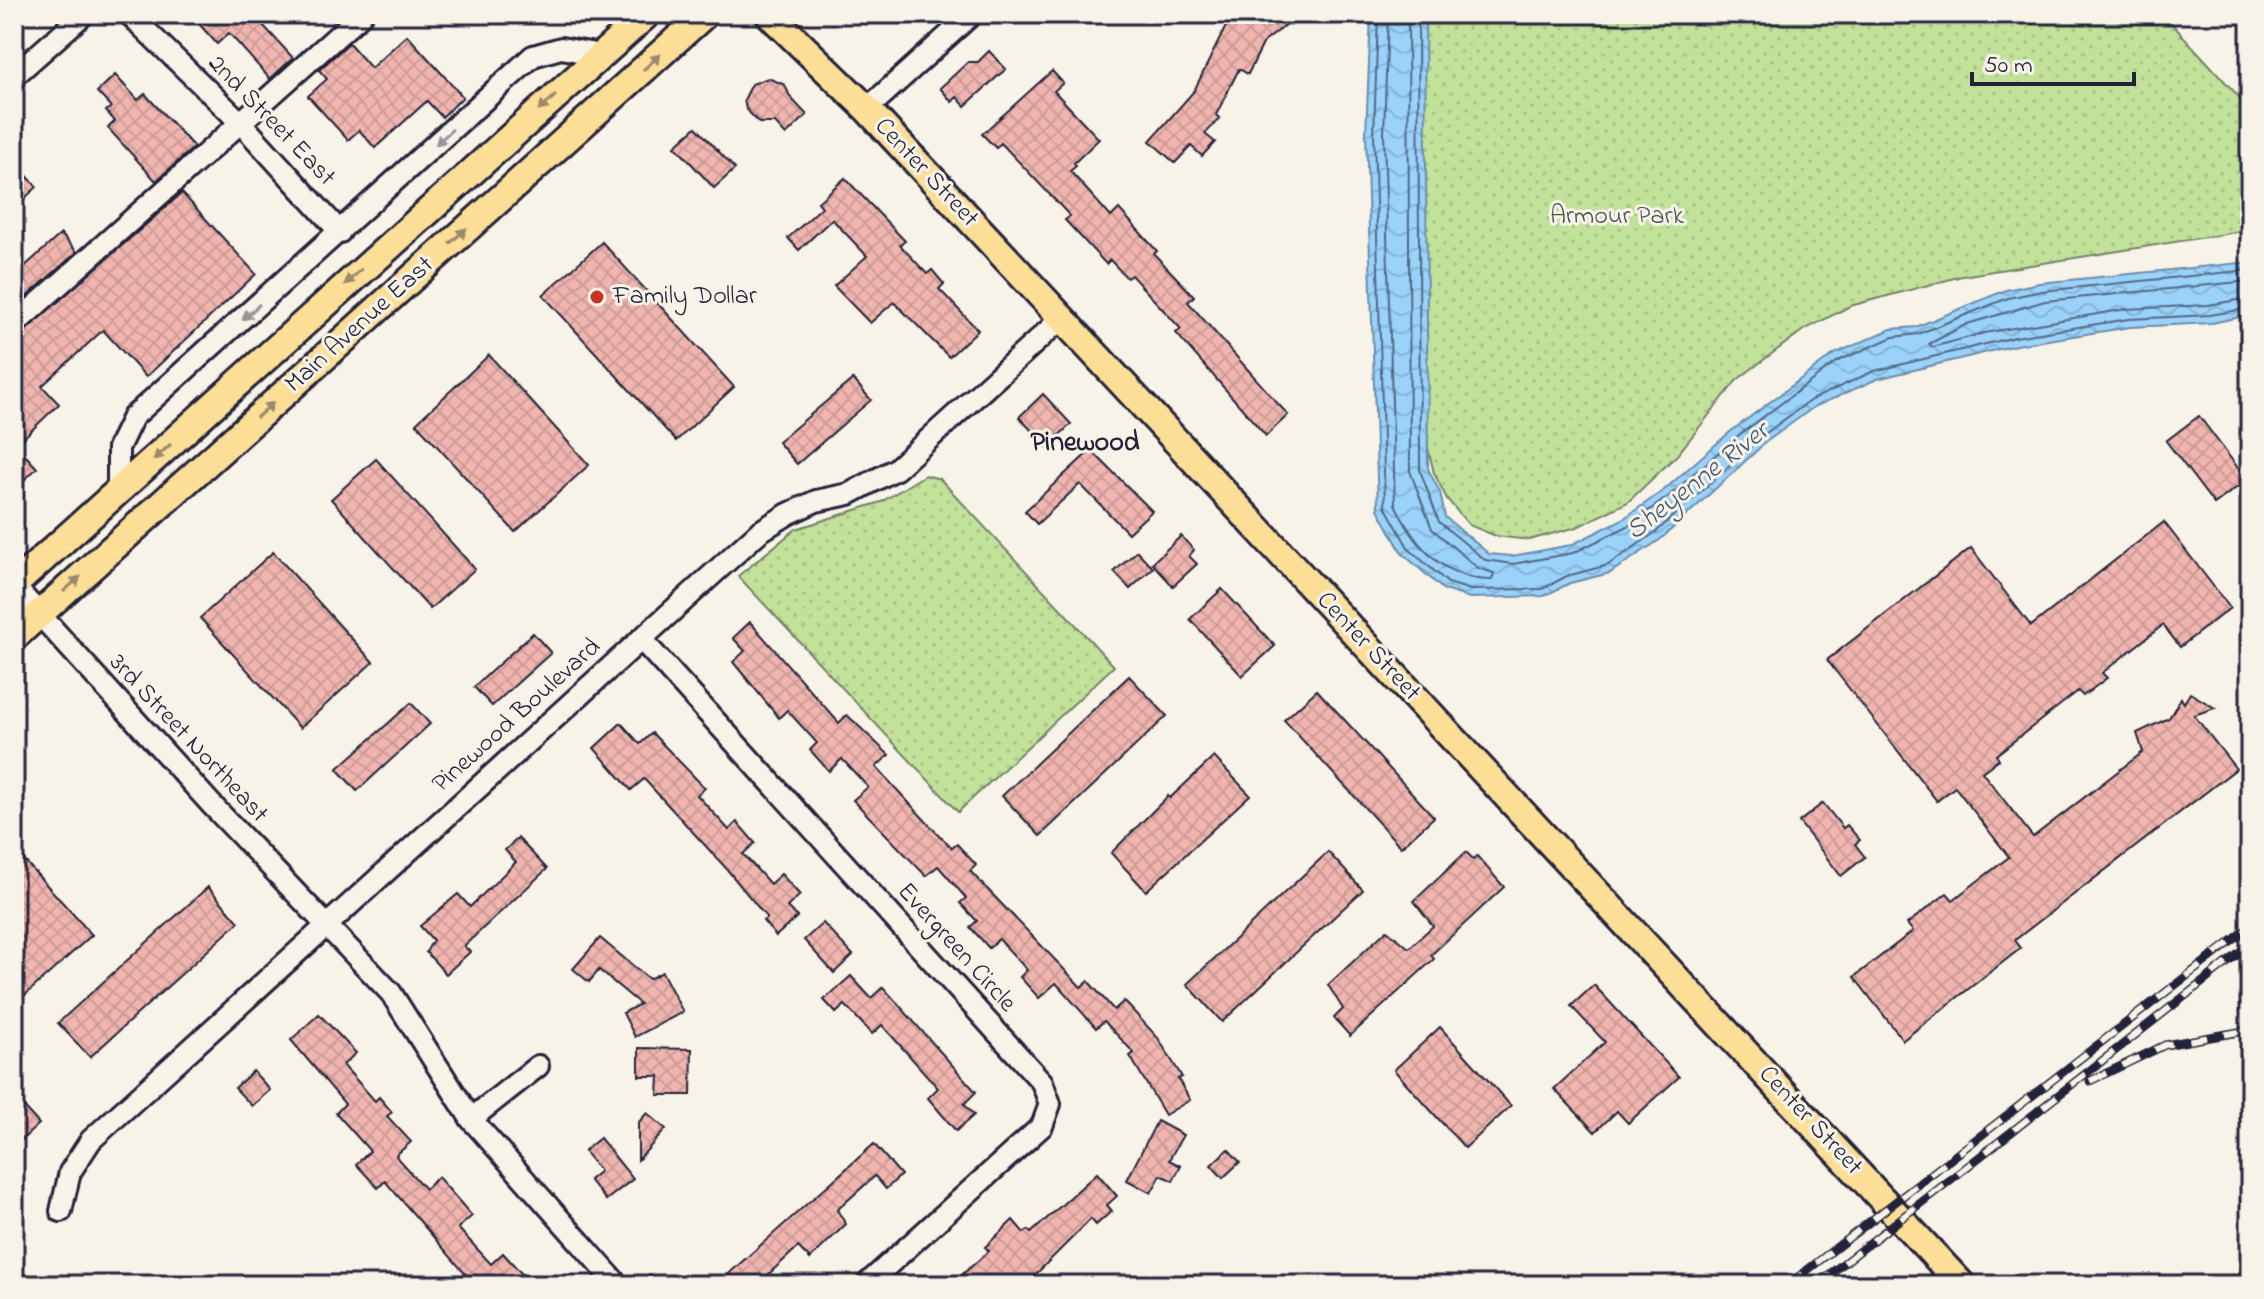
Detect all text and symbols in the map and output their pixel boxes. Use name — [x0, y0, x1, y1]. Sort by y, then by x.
scale bar — [1972, 36, 2134, 86]
street label: 2nd Street East — [198, 46, 344, 196]
text: 50 m — [1984, 49, 2033, 84]
one-way arrow — [642, 54, 661, 72]
one-way arrow — [537, 94, 557, 111]
street label: Center Street — [865, 109, 988, 237]
one-way arrow — [435, 128, 454, 146]
park label: Armour Park — [1550, 198, 1685, 236]
one-way arrow — [449, 228, 468, 246]
street label: Main Avenue East — [277, 247, 443, 403]
one-way arrow — [344, 267, 363, 285]
place label: Family Dollar — [612, 278, 758, 316]
marker: Family Dollar — [588, 288, 606, 306]
one-way arrow — [242, 303, 262, 320]
one-way arrow — [255, 402, 274, 420]
water label: Sheyenne River — [1617, 411, 1781, 551]
district label: Pinewood — [1031, 423, 1140, 464]
one-way arrow — [152, 443, 171, 461]
one-way arrow — [62, 576, 81, 594]
street label: Center Street — [1307, 583, 1430, 711]
street label: Pinewood Boulevard — [424, 629, 610, 802]
street label: 3rd Street Northeast — [99, 646, 277, 833]
street label: Evergreen Circle — [887, 875, 1025, 1022]
street label: Center Street — [1749, 1057, 1872, 1185]

